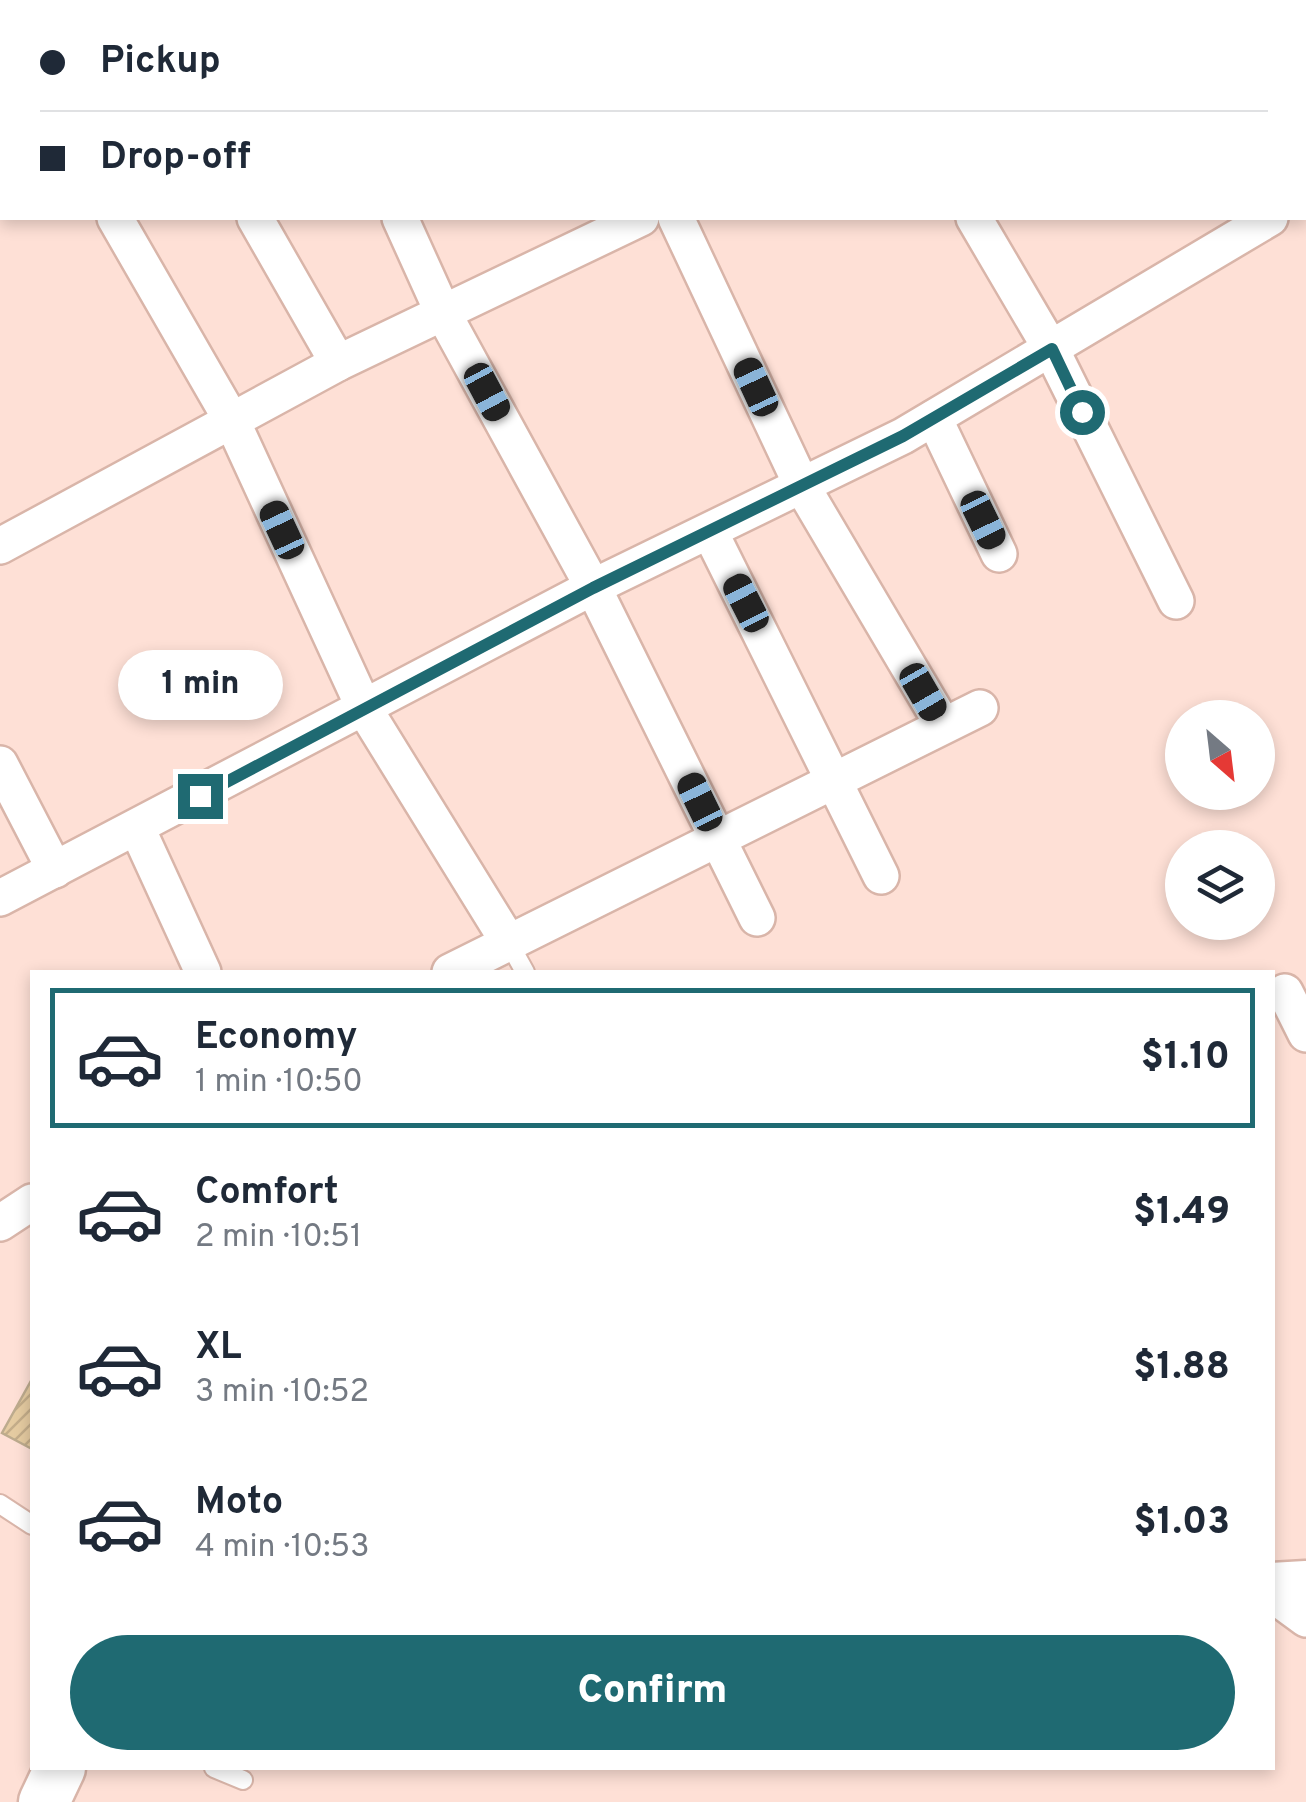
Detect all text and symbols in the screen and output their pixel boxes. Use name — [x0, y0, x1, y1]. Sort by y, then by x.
text: Pickup — [100, 38, 221, 87]
text: Drop-off — [100, 134, 251, 183]
car — [730, 353, 782, 421]
car — [460, 358, 514, 426]
route start — [1060, 390, 1105, 435]
car — [956, 486, 1010, 554]
car — [256, 496, 308, 564]
car — [719, 569, 773, 637]
callout: 1 min — [118, 651, 282, 721]
car — [895, 659, 951, 725]
text: 1 min — [161, 665, 240, 705]
north arrow — [1165, 700, 1275, 810]
map controls — [1165, 700, 1275, 940]
car — [673, 768, 727, 836]
route end — [178, 774, 223, 819]
button: layers — [1165, 830, 1275, 940]
icon: car — [75, 1013, 165, 1103]
text: Economy — [195, 1014, 357, 1063]
text: $1.10 — [1141, 1034, 1230, 1083]
text: 1 min · 10:50 — [195, 1063, 363, 1103]
icon: car — [75, 1168, 165, 1258]
text: Comfort — [195, 1169, 339, 1218]
text: $1.49 — [1133, 1189, 1230, 1238]
text: 2 min · 10:51 — [195, 1218, 362, 1258]
icon: car — [75, 1323, 165, 1413]
text: XL — [195, 1324, 242, 1373]
text: $1.88 — [1133, 1344, 1230, 1393]
text: 3 min · 10:52 — [195, 1373, 369, 1413]
icon: car — [75, 1478, 165, 1568]
text: Moto — [195, 1479, 283, 1528]
text: $1.03 — [1134, 1499, 1230, 1548]
text: 4 min · 10:53 — [195, 1528, 370, 1568]
button: Confirm — [70, 1635, 1235, 1750]

